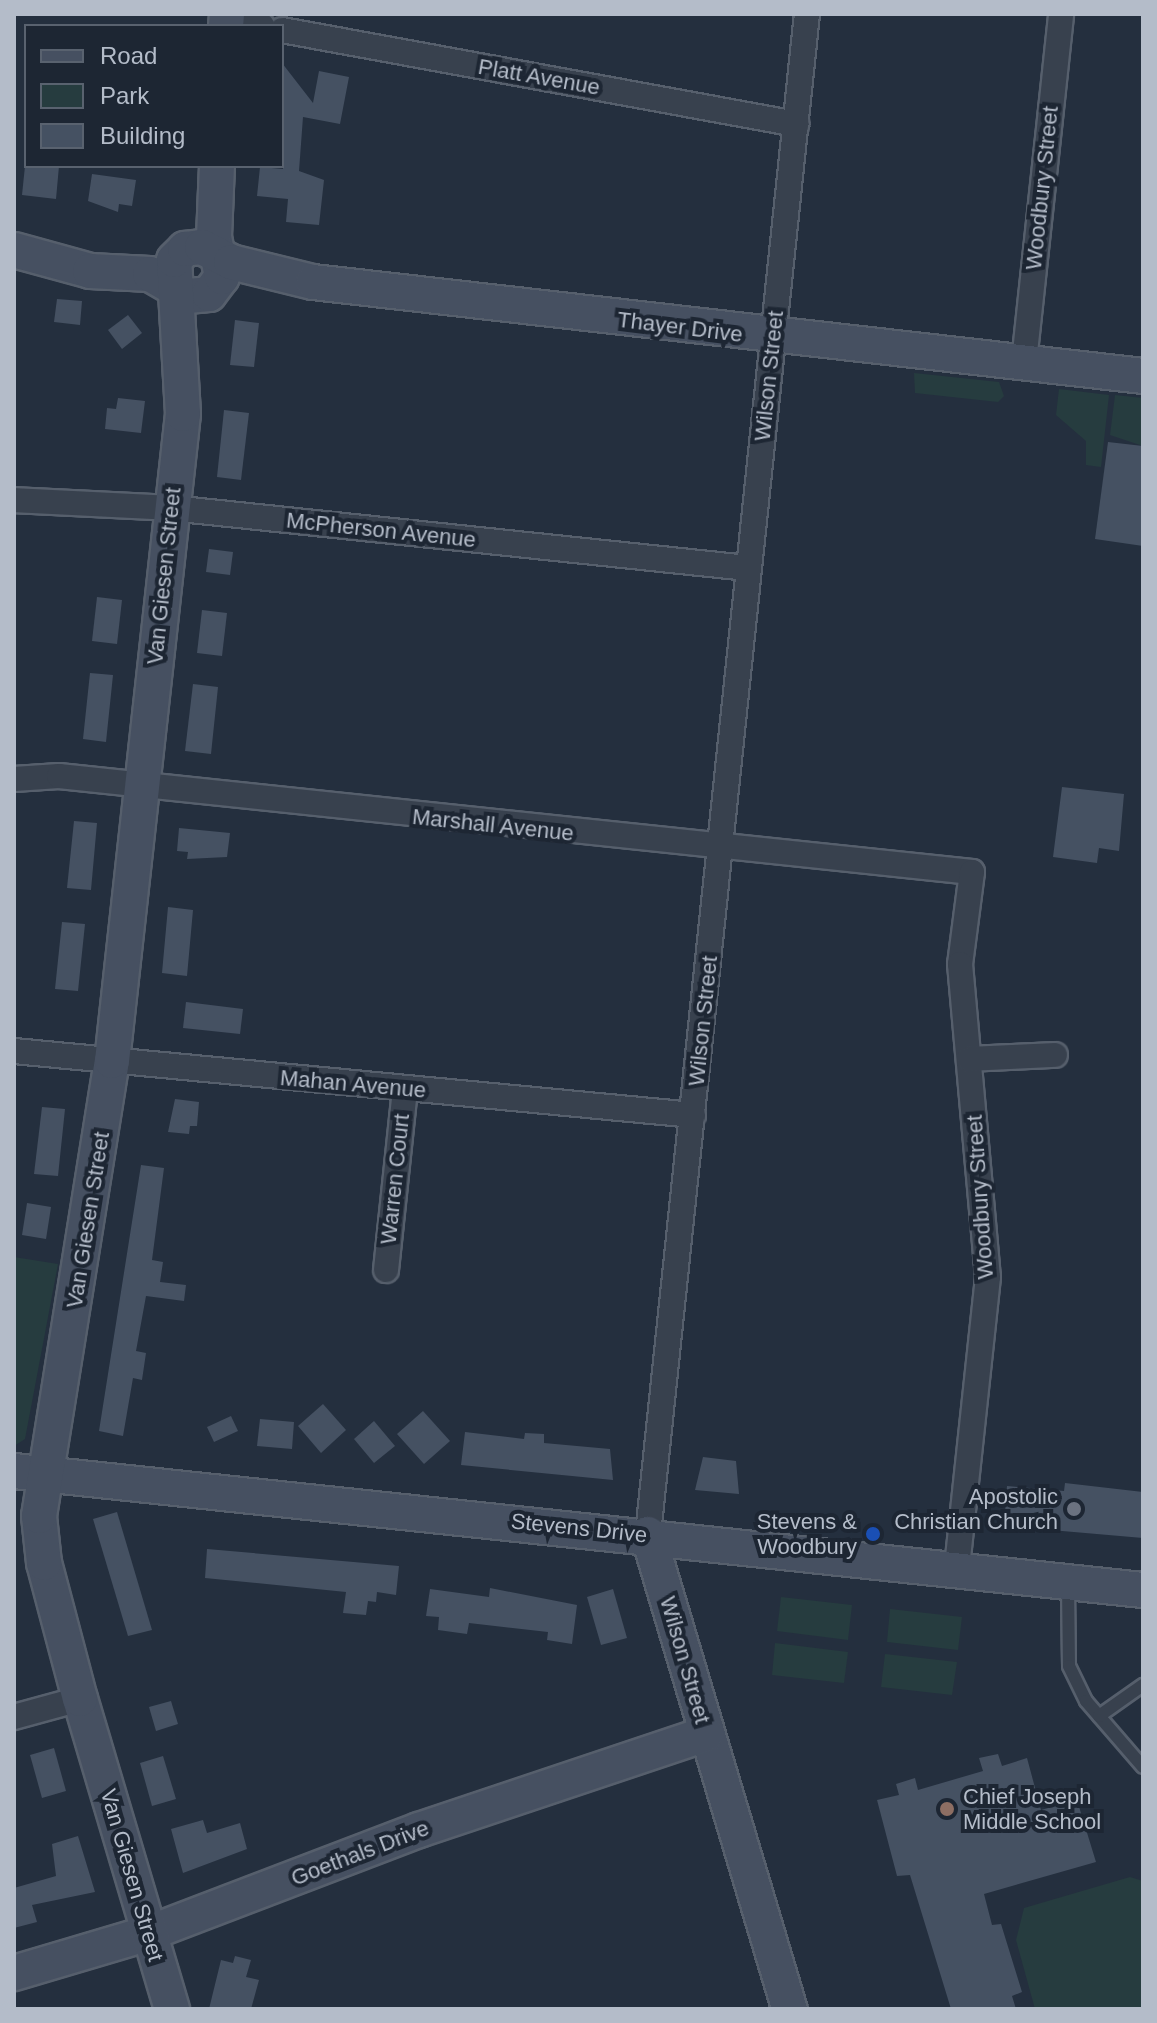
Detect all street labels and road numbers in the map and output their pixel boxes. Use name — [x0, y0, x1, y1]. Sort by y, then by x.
street label: Platt Avenue — [475, 53, 603, 101]
street label: Woodbury Street — [1020, 105, 1064, 271]
street label: Thayer Drive — [616, 306, 744, 348]
street label: Wilson Street — [749, 310, 789, 442]
street label: Van Giesen Street — [142, 486, 186, 666]
street label: McPherson Avenue — [284, 507, 478, 553]
street label: Marshall Avenue — [410, 803, 576, 847]
street label: Wilson Street — [683, 955, 723, 1087]
street label: Mahan Avenue — [278, 1064, 428, 1104]
street label: Warren Court — [375, 1112, 415, 1246]
street label: Woodbury Street — [961, 1114, 999, 1280]
street label: Van Giesen Street — [61, 1130, 115, 1310]
street label: Stevens Drive — [510, 1508, 648, 1548]
street label: Wilson Street — [654, 1593, 716, 1727]
street label: Van Giesen Street — [95, 1786, 169, 1964]
street label: Goethals Drive — [287, 1815, 433, 1891]

